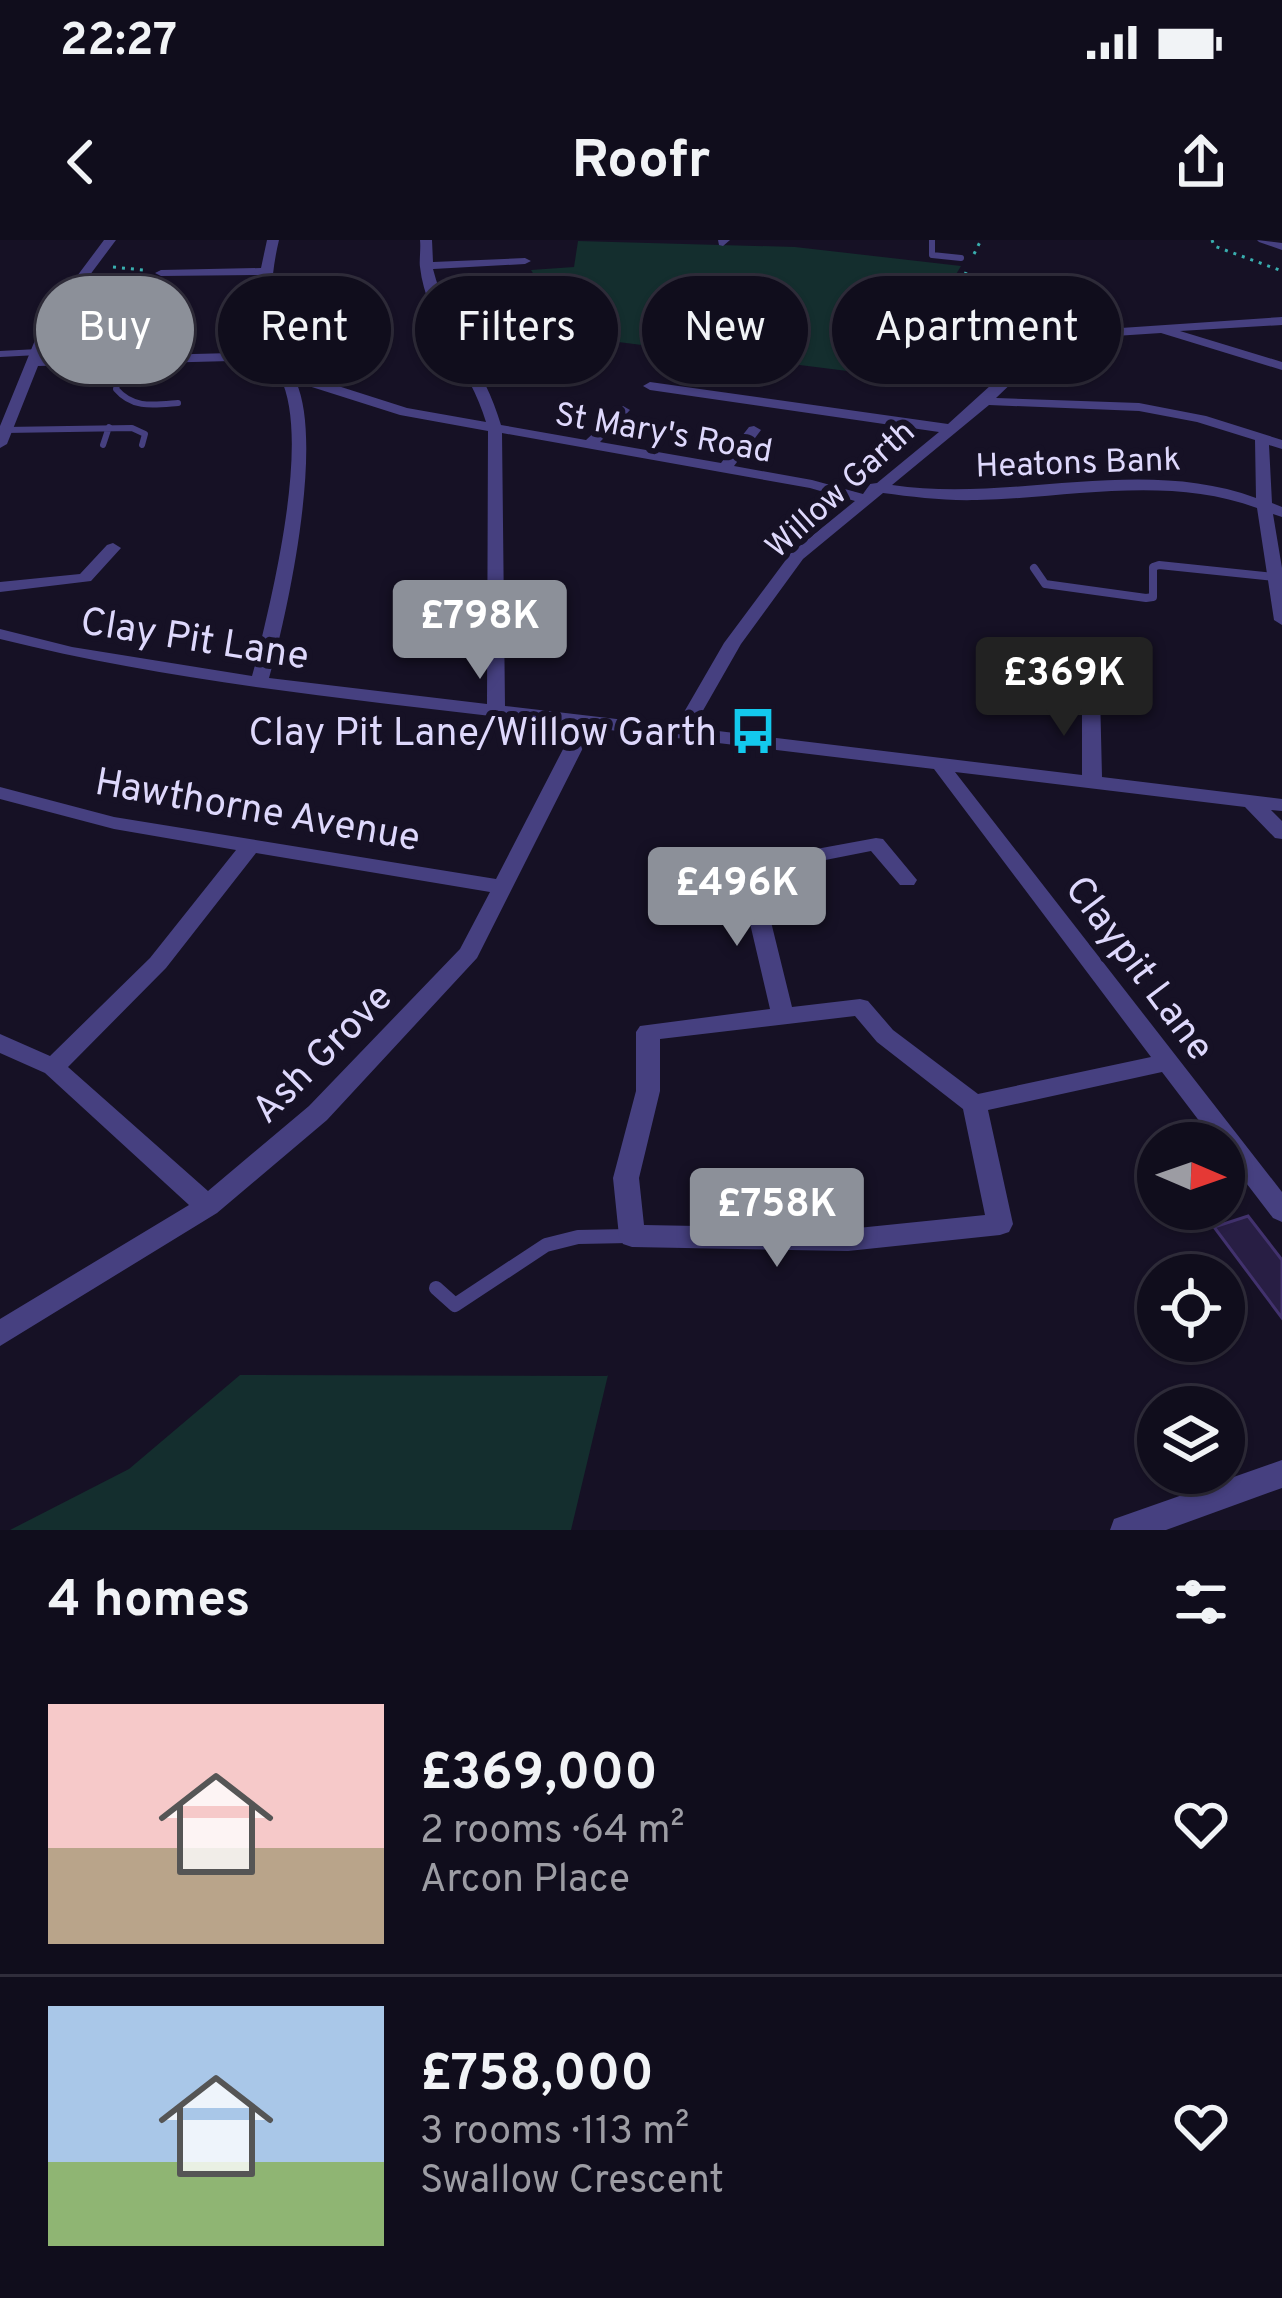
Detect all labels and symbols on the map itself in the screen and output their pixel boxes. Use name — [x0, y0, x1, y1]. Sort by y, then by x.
street label: St Mary's Road — [551, 395, 775, 475]
street label: Willow Garth — [758, 413, 925, 569]
street label: Heatons Bank — [975, 440, 1182, 490]
pin: £798K — [396, 580, 564, 682]
street label: Clay Pit Lane — [77, 599, 312, 684]
pin: £369K — [980, 637, 1148, 739]
bus stop icon: Clay Pit Lane/Willow Garth — [728, 706, 778, 756]
place label: Clay Pit Lane/Willow Garth — [249, 711, 717, 760]
street label: Hawthorne Avenue — [91, 760, 424, 865]
pin: £496K — [653, 847, 821, 949]
street label: Claypit Lane — [1052, 867, 1223, 1072]
street label: Ash Grove — [244, 975, 405, 1136]
north arrow — [1137, 1122, 1245, 1230]
pin: £758K — [693, 1168, 861, 1270]

